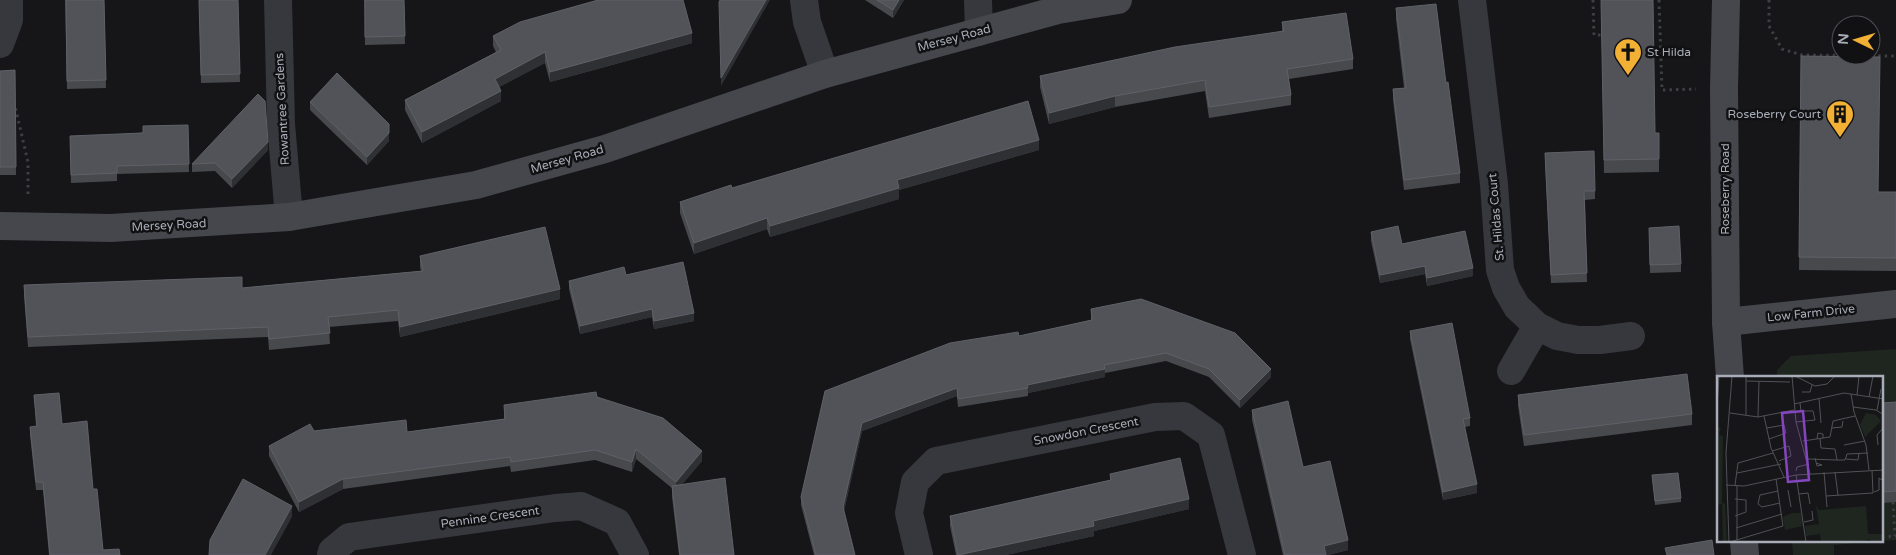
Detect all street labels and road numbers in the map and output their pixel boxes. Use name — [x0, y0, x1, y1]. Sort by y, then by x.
street label: Mersey Road — [916, 22, 992, 54]
street label: Rowantree Gardens — [272, 52, 292, 166]
street label: Mersey Road — [529, 142, 605, 176]
street label: Roseberry Road — [1718, 143, 1732, 235]
street label: St. Hildas Court — [1485, 172, 1507, 261]
street label: Mersey Road — [131, 216, 207, 234]
street label: Low Farm Drive — [1766, 301, 1856, 325]
street label: Snowdon Crescent — [1032, 414, 1140, 448]
street label: Pennine Crescent — [440, 503, 541, 531]

